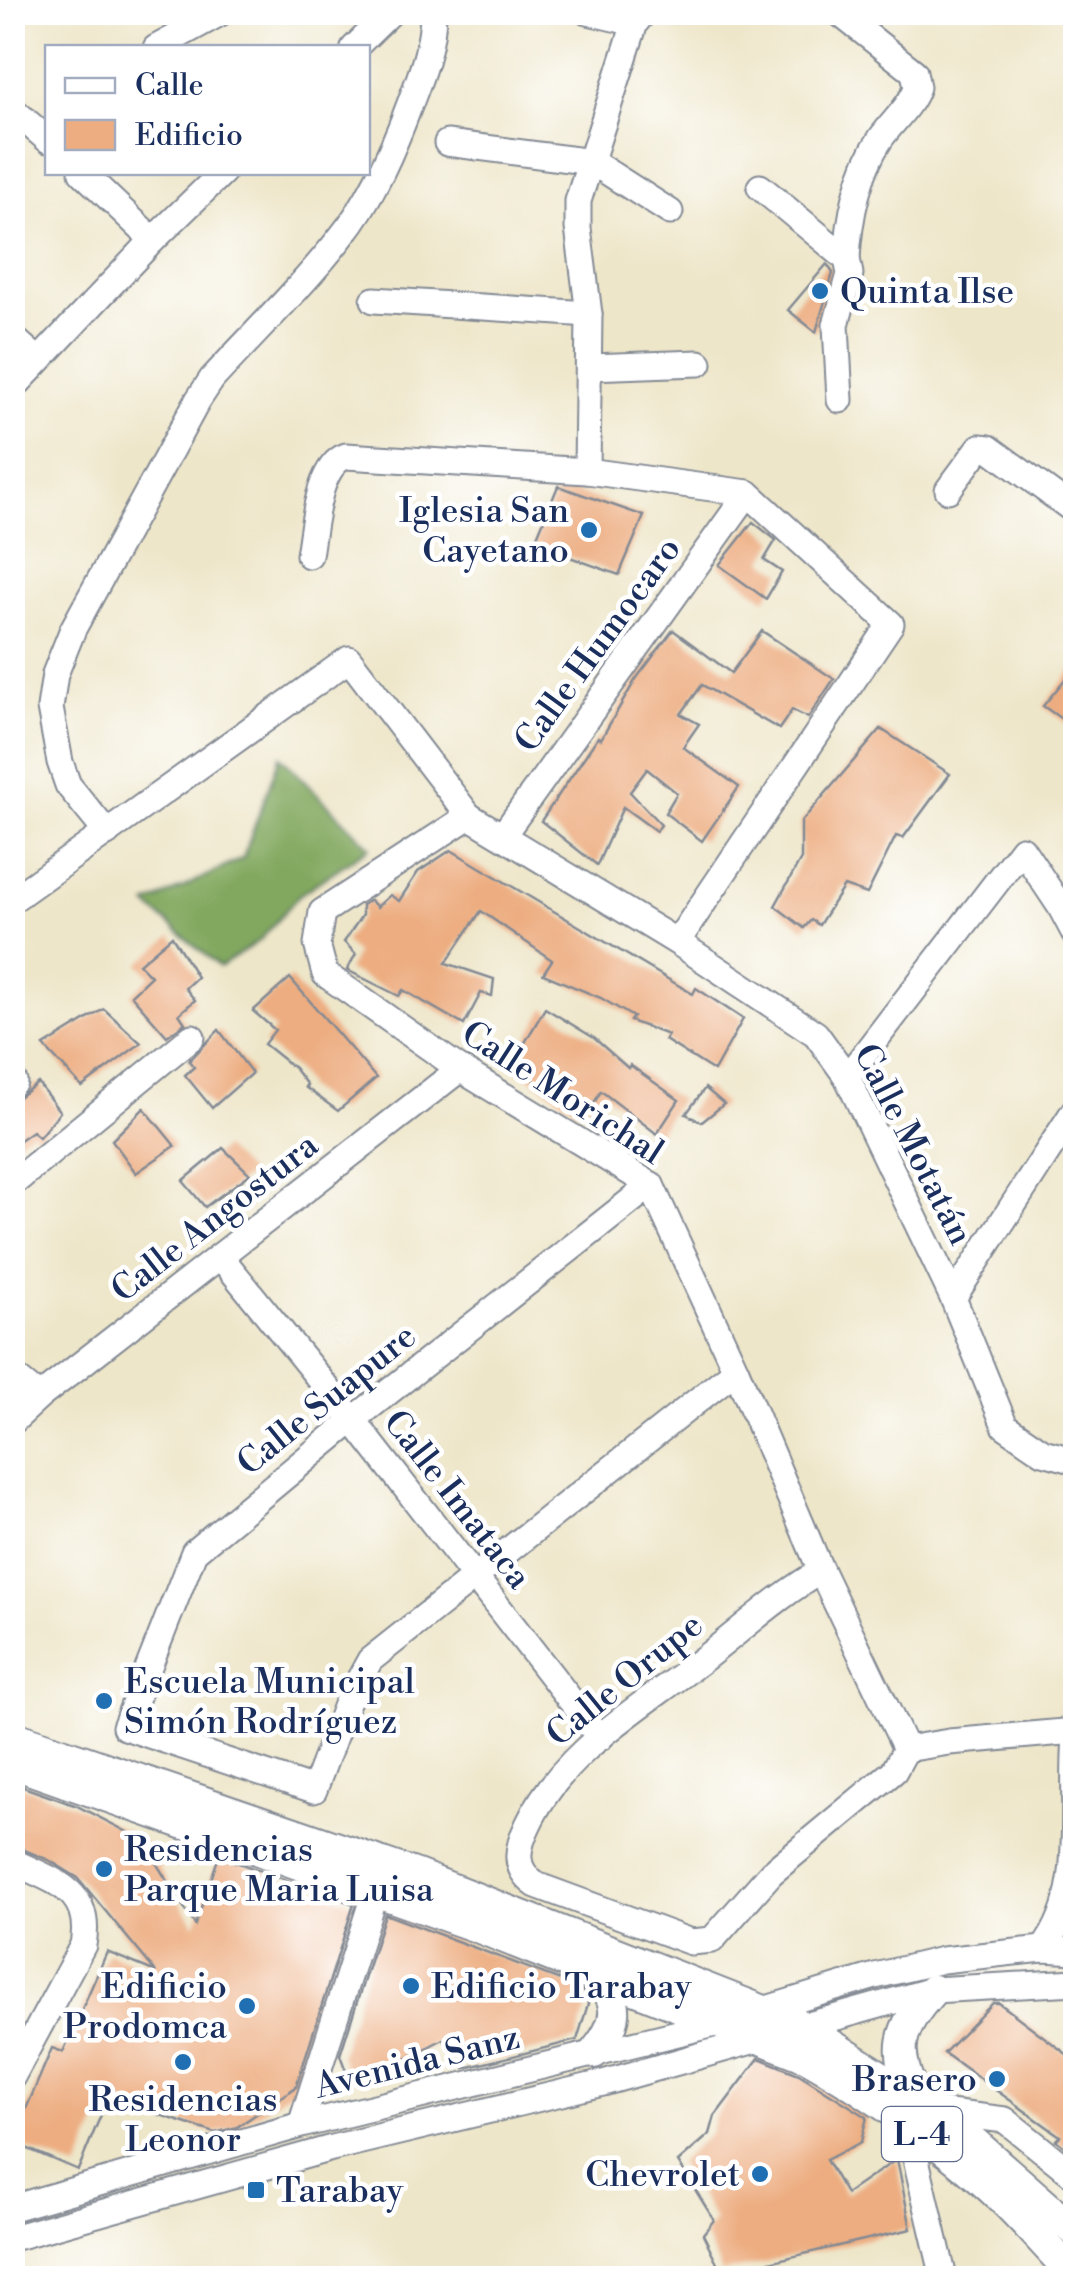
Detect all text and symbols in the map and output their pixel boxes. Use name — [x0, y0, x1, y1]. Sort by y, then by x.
legend — [45, 45, 370, 175]
text: Calle — [135, 67, 204, 105]
text: Edificio — [135, 117, 243, 155]
place label: Quinta Ilse — [840, 271, 1014, 314]
marker: Quinta Ilse — [809, 280, 831, 302]
place label: Iglesia San Cayetano — [399, 490, 569, 573]
marker: Iglesia San Cayetano — [578, 519, 600, 541]
street label: Calle Humocaro — [506, 529, 691, 761]
street label: Calle Morichal — [453, 1012, 671, 1174]
street label: Calle Motatán — [844, 1037, 982, 1253]
street label: Calle Angostura — [103, 1124, 327, 1312]
street label: Calle Suapure — [229, 1315, 425, 1485]
street label: Calle Imataca — [374, 1402, 540, 1598]
street label: Calle Orupe — [538, 1604, 712, 1756]
place label: Escuela Municipal Simón Rodríguez — [124, 1661, 415, 1744]
marker: Escuela Municipal Simón Rodríguez — [93, 1690, 115, 1712]
place label: Residencias Parque Maria Luisa — [124, 1829, 434, 1912]
marker: Residencias Parque Maria Luisa — [93, 1858, 115, 1880]
place label: Edificio Prodomca — [63, 1966, 227, 2049]
place label: Edificio Tarabay — [431, 1966, 693, 2009]
marker: Edificio Tarabay — [400, 1975, 422, 1997]
marker: Edificio Prodomca — [236, 1995, 258, 2017]
street label: Avenida Sanz — [310, 2016, 524, 2109]
marker: Residencias Leonor — [172, 2051, 194, 2073]
place label: Brasero — [851, 2059, 977, 2102]
marker: Brasero — [986, 2068, 1008, 2090]
place label: Residencias Leonor — [88, 2079, 278, 2162]
road number: L-4 — [882, 2107, 962, 2161]
place label: Chevrolet — [585, 2154, 740, 2197]
marker: Chevrolet — [749, 2163, 771, 2185]
place label: Tarabay — [276, 2170, 404, 2213]
marker: Tarabay — [245, 2179, 267, 2201]

